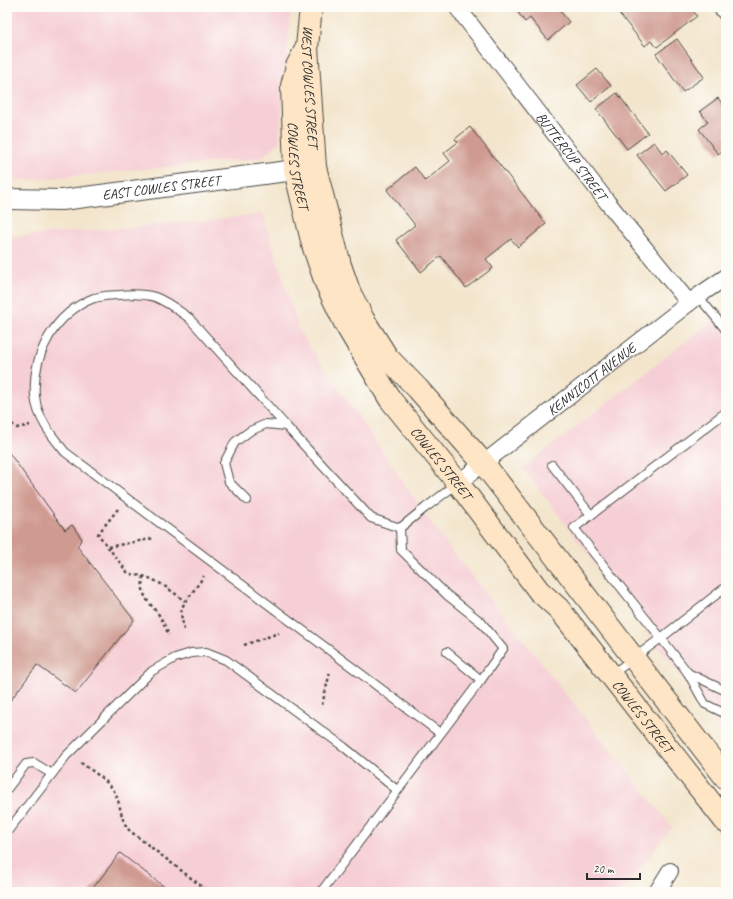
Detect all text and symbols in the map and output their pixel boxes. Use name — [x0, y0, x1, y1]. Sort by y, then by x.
street label: WEST COWLES STREET — [298, 25, 322, 152]
street label: BUTTERCUP STREET — [533, 109, 613, 206]
street label: COWLES STREET — [285, 122, 313, 214]
street label: EAST COWLES STREET — [101, 171, 225, 203]
street label: KENNICOTT AVENUE — [544, 338, 640, 419]
street label: COWLES STREET — [407, 423, 478, 505]
street label: COWLES STREET — [609, 676, 679, 759]
scale bar — [587, 855, 640, 881]
text: 20 m — [593, 861, 615, 877]

